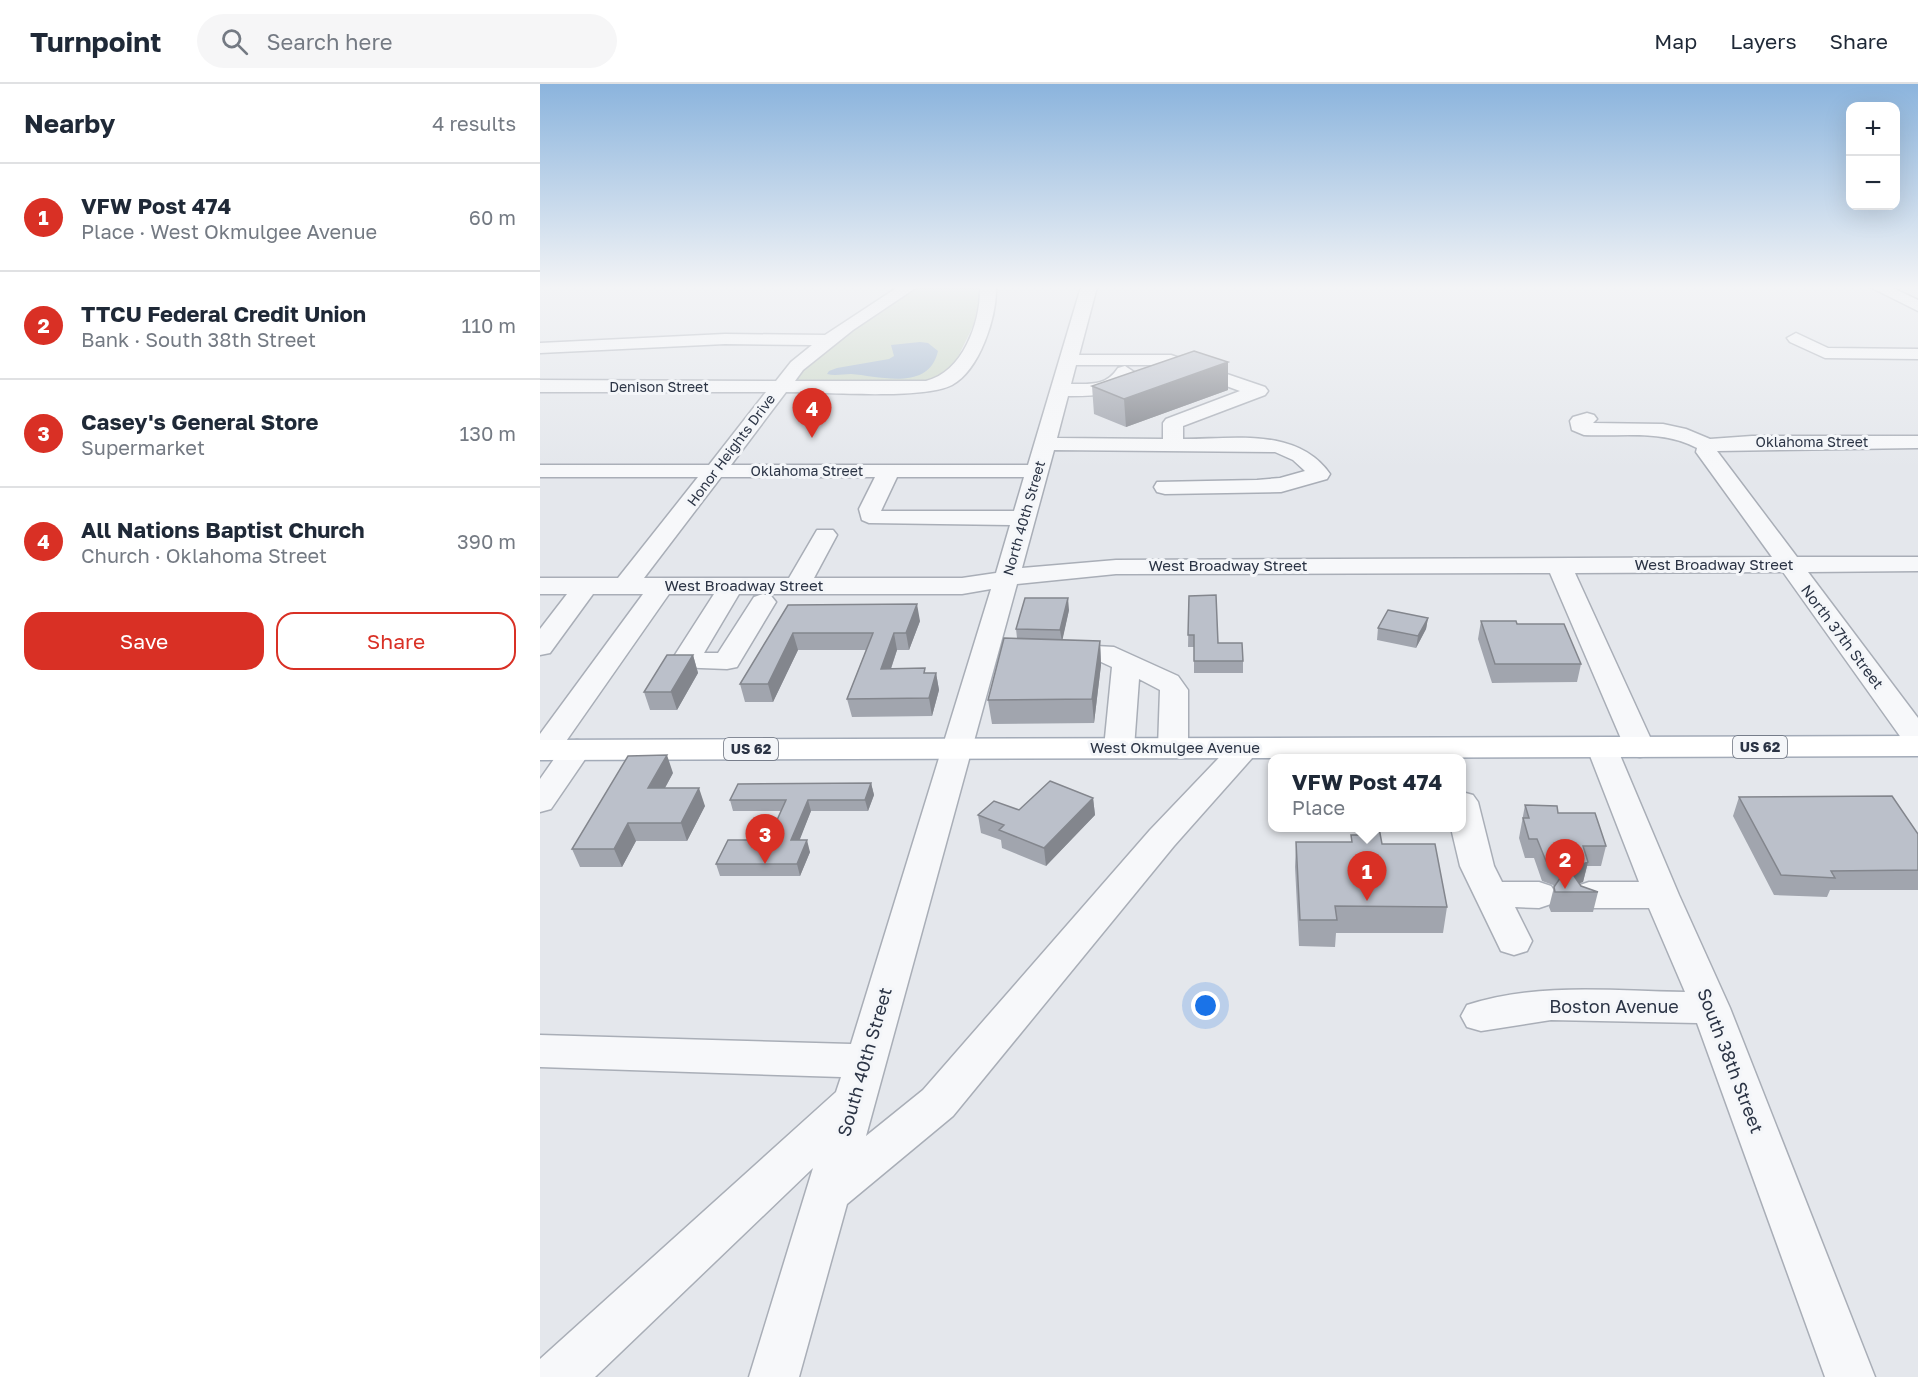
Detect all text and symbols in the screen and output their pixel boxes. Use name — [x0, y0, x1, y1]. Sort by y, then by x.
search box — [197, 14, 617, 68]
text: Turnpoint — [30, 25, 161, 58]
icon: search — [218, 25, 251, 58]
text: Search here — [266, 28, 393, 55]
text: Map — [1654, 28, 1697, 54]
text: Layers — [1730, 28, 1797, 54]
text: Share — [1830, 28, 1888, 54]
map controls — [1846, 102, 1900, 210]
button: + — [1846, 102, 1900, 156]
text: Nearby — [24, 108, 115, 139]
text: 4 results — [432, 111, 516, 135]
button: − — [1846, 156, 1900, 210]
text: VFW Post 474 — [81, 192, 231, 219]
text: 1 — [38, 205, 49, 229]
text: 60 m — [469, 205, 516, 229]
text: Place · West Okmulgee Avenue — [81, 219, 377, 243]
text: TTCU Federal Credit Union — [81, 300, 366, 327]
text: 2 — [37, 313, 50, 337]
text: 110 m — [462, 313, 516, 337]
text: Bank · South 38th Street — [81, 327, 316, 351]
street label: Denison Street — [609, 378, 709, 395]
pin: 4 — [792, 388, 832, 438]
street label: Honor Heights Drive — [683, 390, 778, 509]
text: Casey's General Store — [81, 408, 318, 435]
text: 3 — [37, 421, 50, 445]
text: 130 m — [460, 421, 516, 445]
street label: Oklahoma Street — [1756, 433, 1868, 450]
text: Supermarket — [81, 435, 205, 459]
street label: North 40th Street — [999, 458, 1048, 577]
street label: Oklahoma Street — [751, 462, 863, 479]
text: All Nations Baptist Church — [81, 516, 365, 543]
text: 4 — [37, 529, 50, 553]
text: 390 m — [457, 529, 516, 553]
text: Church · Oklahoma Street — [81, 543, 327, 567]
street label: West Broadway Street — [1634, 555, 1794, 573]
street label: West Broadway Street — [1148, 556, 1308, 574]
street label: West Broadway Street — [664, 576, 824, 594]
street label: North 37th Street — [1798, 581, 1888, 692]
button: Save — [24, 612, 264, 670]
button: Share — [276, 612, 516, 670]
road number: US 62 — [1733, 736, 1787, 758]
road number: US 62 — [724, 738, 778, 760]
street label: West Okmulgee Avenue — [1090, 738, 1260, 756]
popup — [1268, 754, 1466, 832]
text: VFW Post 474 — [1292, 768, 1442, 795]
text: Place — [1292, 795, 1345, 819]
pin: 3 — [746, 814, 784, 864]
pin: 2 — [1546, 840, 1584, 889]
pin: 1 — [1348, 852, 1386, 901]
street label: South 40th Street — [832, 985, 896, 1139]
street label: South 38th Street — [1693, 985, 1769, 1136]
your location — [1191, 991, 1220, 1020]
street label: Boston Avenue — [1549, 995, 1679, 1017]

